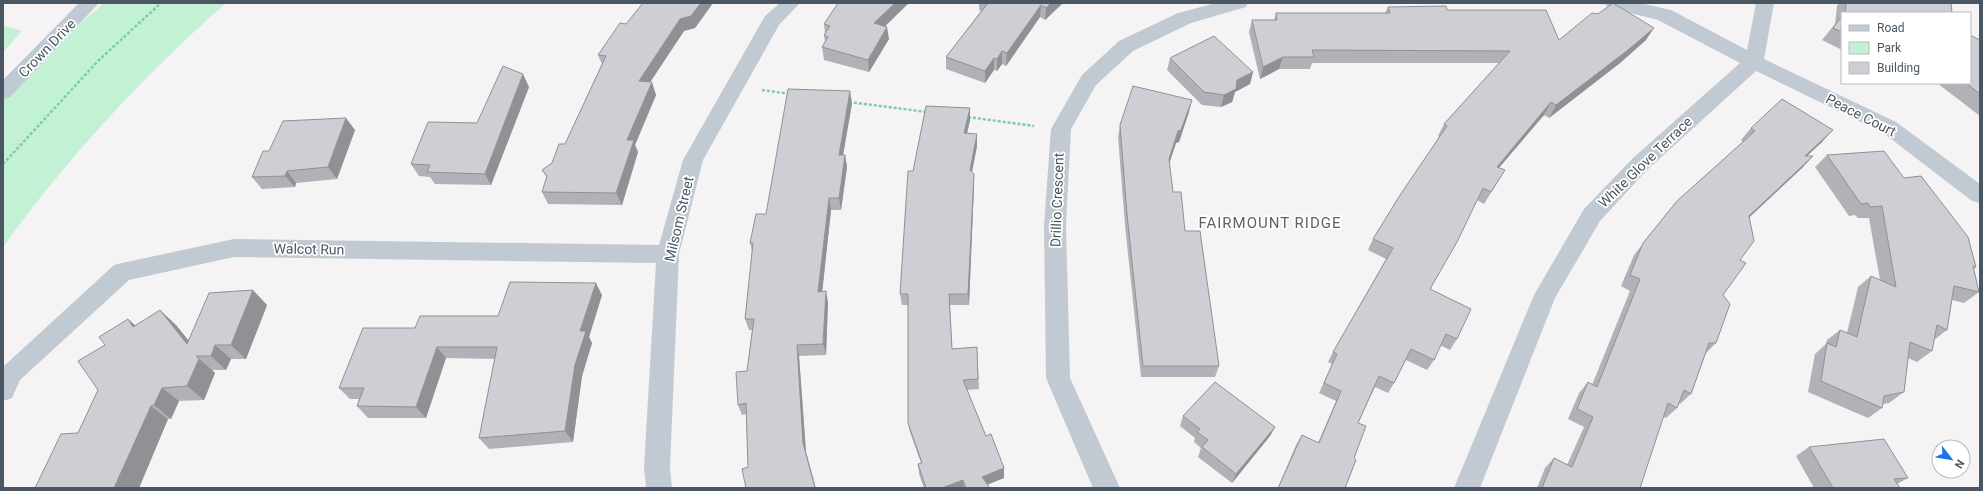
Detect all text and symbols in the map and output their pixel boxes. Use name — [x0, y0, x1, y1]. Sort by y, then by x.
legend — [1841, 12, 1971, 84]
street label: Crown Drive — [15, 16, 79, 80]
text: Road — [1877, 21, 1905, 35]
text: Park — [1877, 41, 1902, 55]
text: Building — [1877, 61, 1920, 75]
street label: Peace Court — [1823, 91, 1899, 140]
street label: White Glove Terrace — [1595, 113, 1695, 211]
street label: Drillio Crescent — [1047, 152, 1067, 247]
street label: Milsom Street — [661, 174, 697, 263]
district label: FAIRMOUNT RIDGE — [1198, 214, 1342, 232]
street label: Walcot Run — [274, 240, 344, 258]
north arrow — [1931, 439, 1971, 479]
text: N — [1951, 457, 1967, 471]

